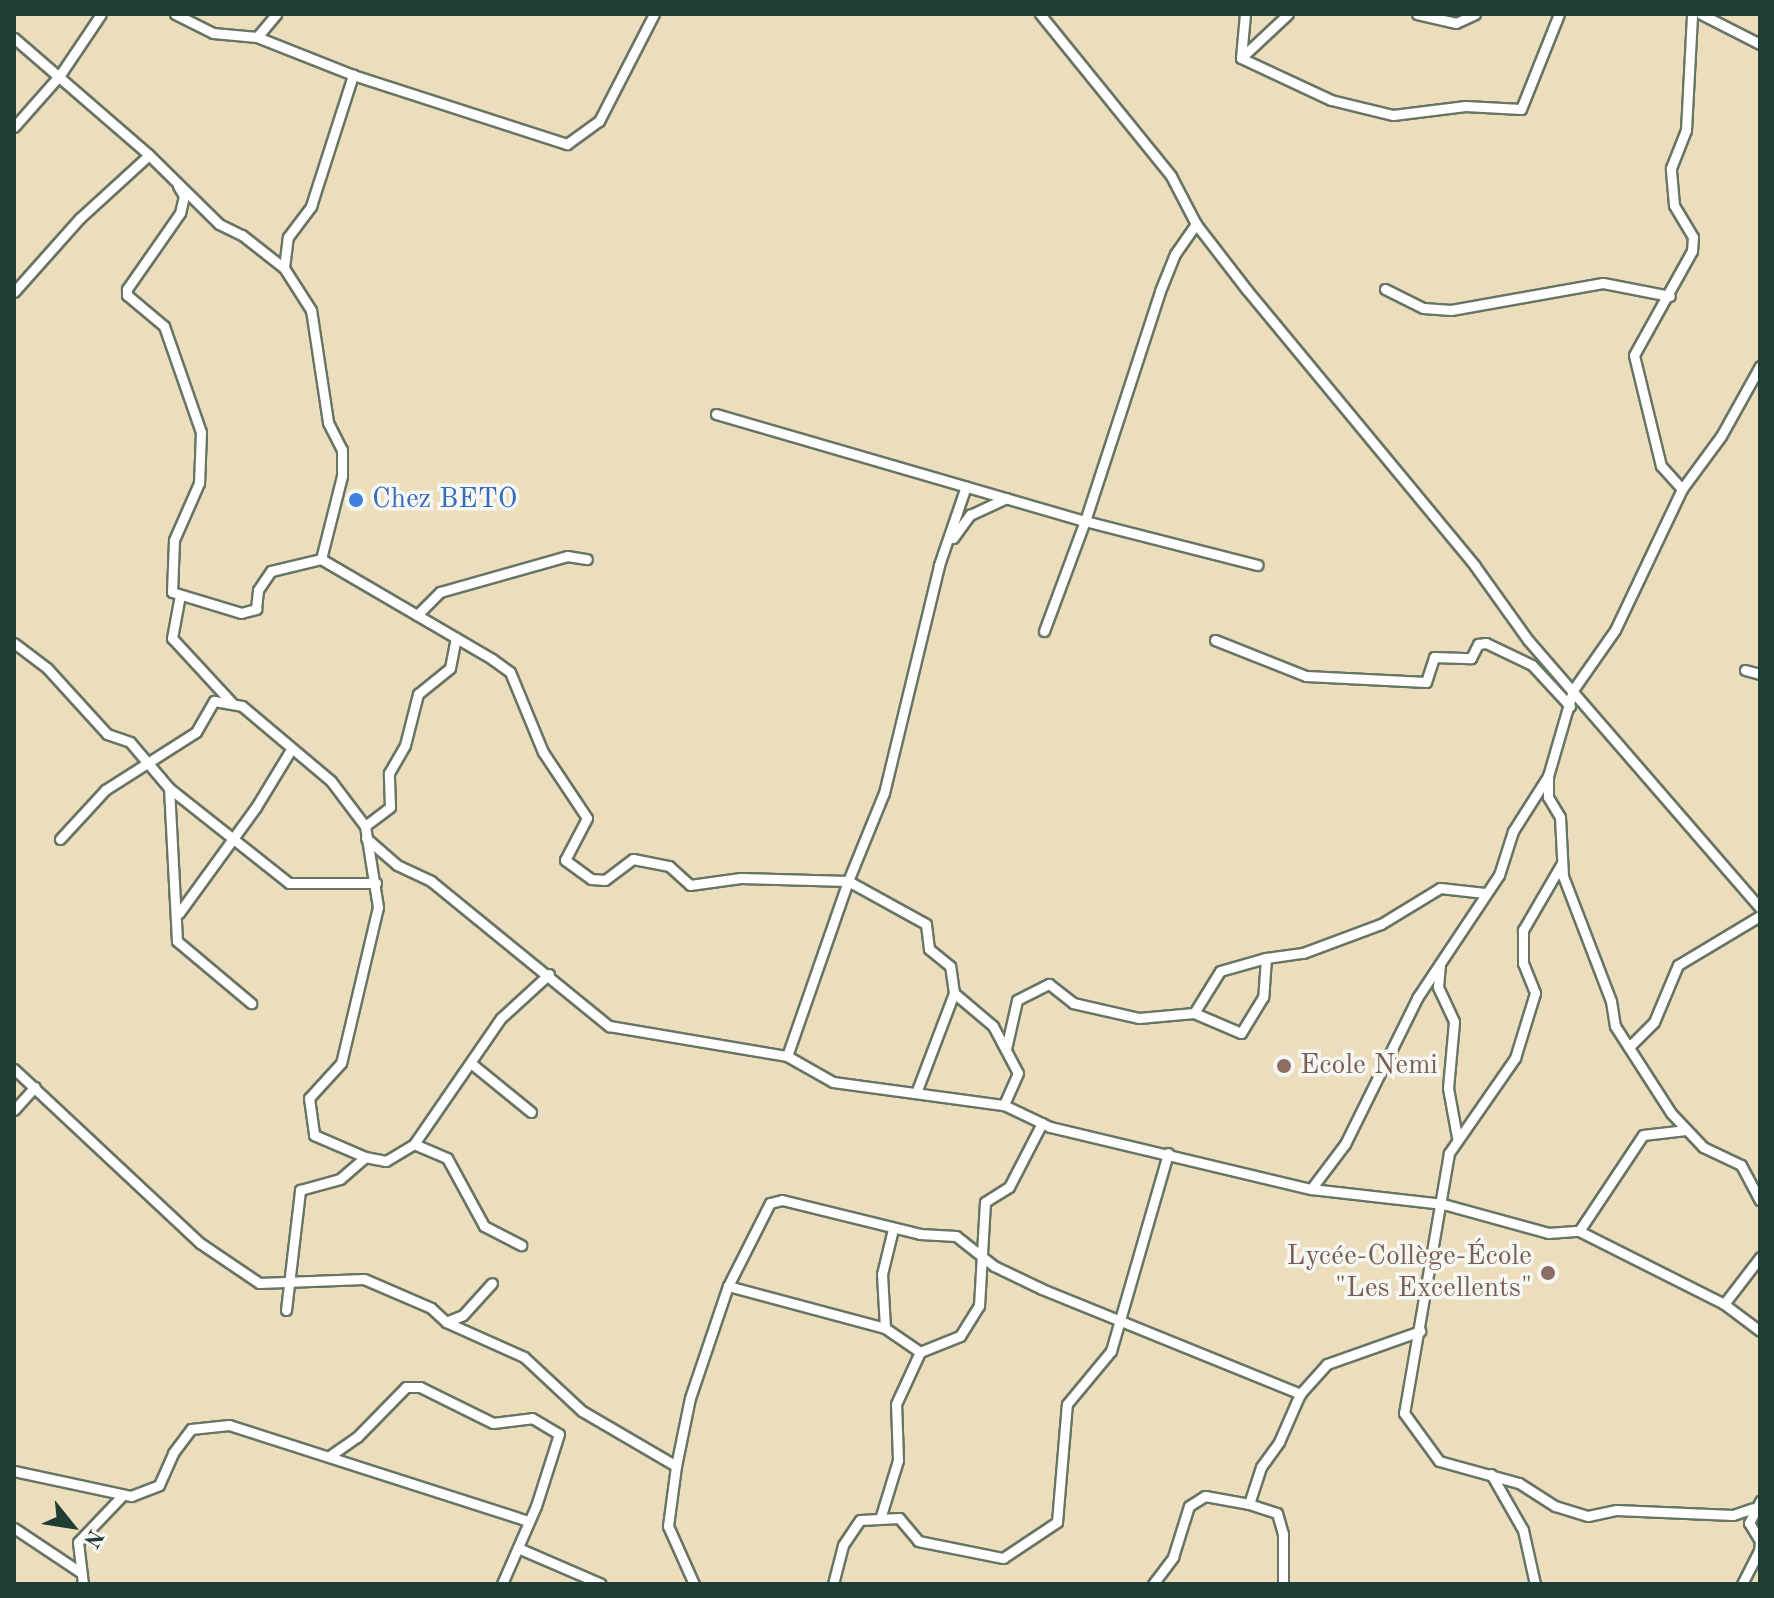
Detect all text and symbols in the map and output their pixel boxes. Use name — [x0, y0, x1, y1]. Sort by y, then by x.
place label: Chez BETO — [372, 483, 517, 517]
marker: Chez BETO — [347, 491, 365, 509]
place label: Ecole Nemi — [1300, 1049, 1438, 1083]
marker: Ecole Nemi — [1275, 1057, 1293, 1075]
place label: Lycée-Collège-École "Les Excellents" — [1287, 1240, 1532, 1306]
marker: Lycée-Collège-École "Les Excellents" — [1539, 1264, 1557, 1282]
north arrow — [32, 1486, 112, 1566]
text: N — [79, 1525, 107, 1551]

